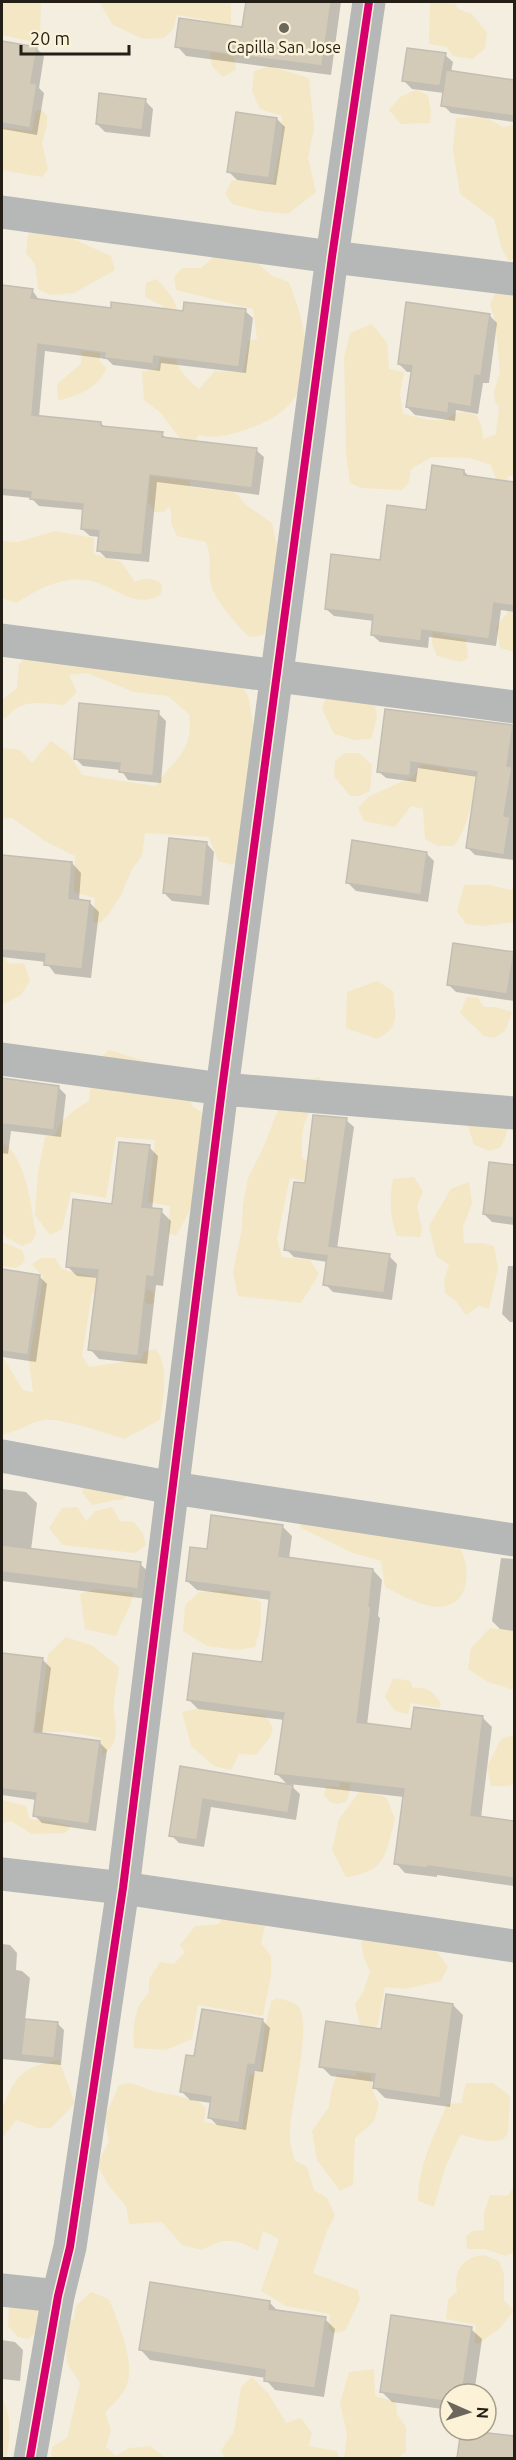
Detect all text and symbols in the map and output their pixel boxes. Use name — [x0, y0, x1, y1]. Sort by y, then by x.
scale bar — [21, 18, 129, 56]
marker: Capilla San Jose — [277, 21, 291, 35]
text: 20 m — [30, 28, 70, 48]
place label: Capilla San Jose — [227, 38, 341, 56]
north arrow — [438, 2382, 498, 2442]
text: N — [474, 2406, 492, 2419]

